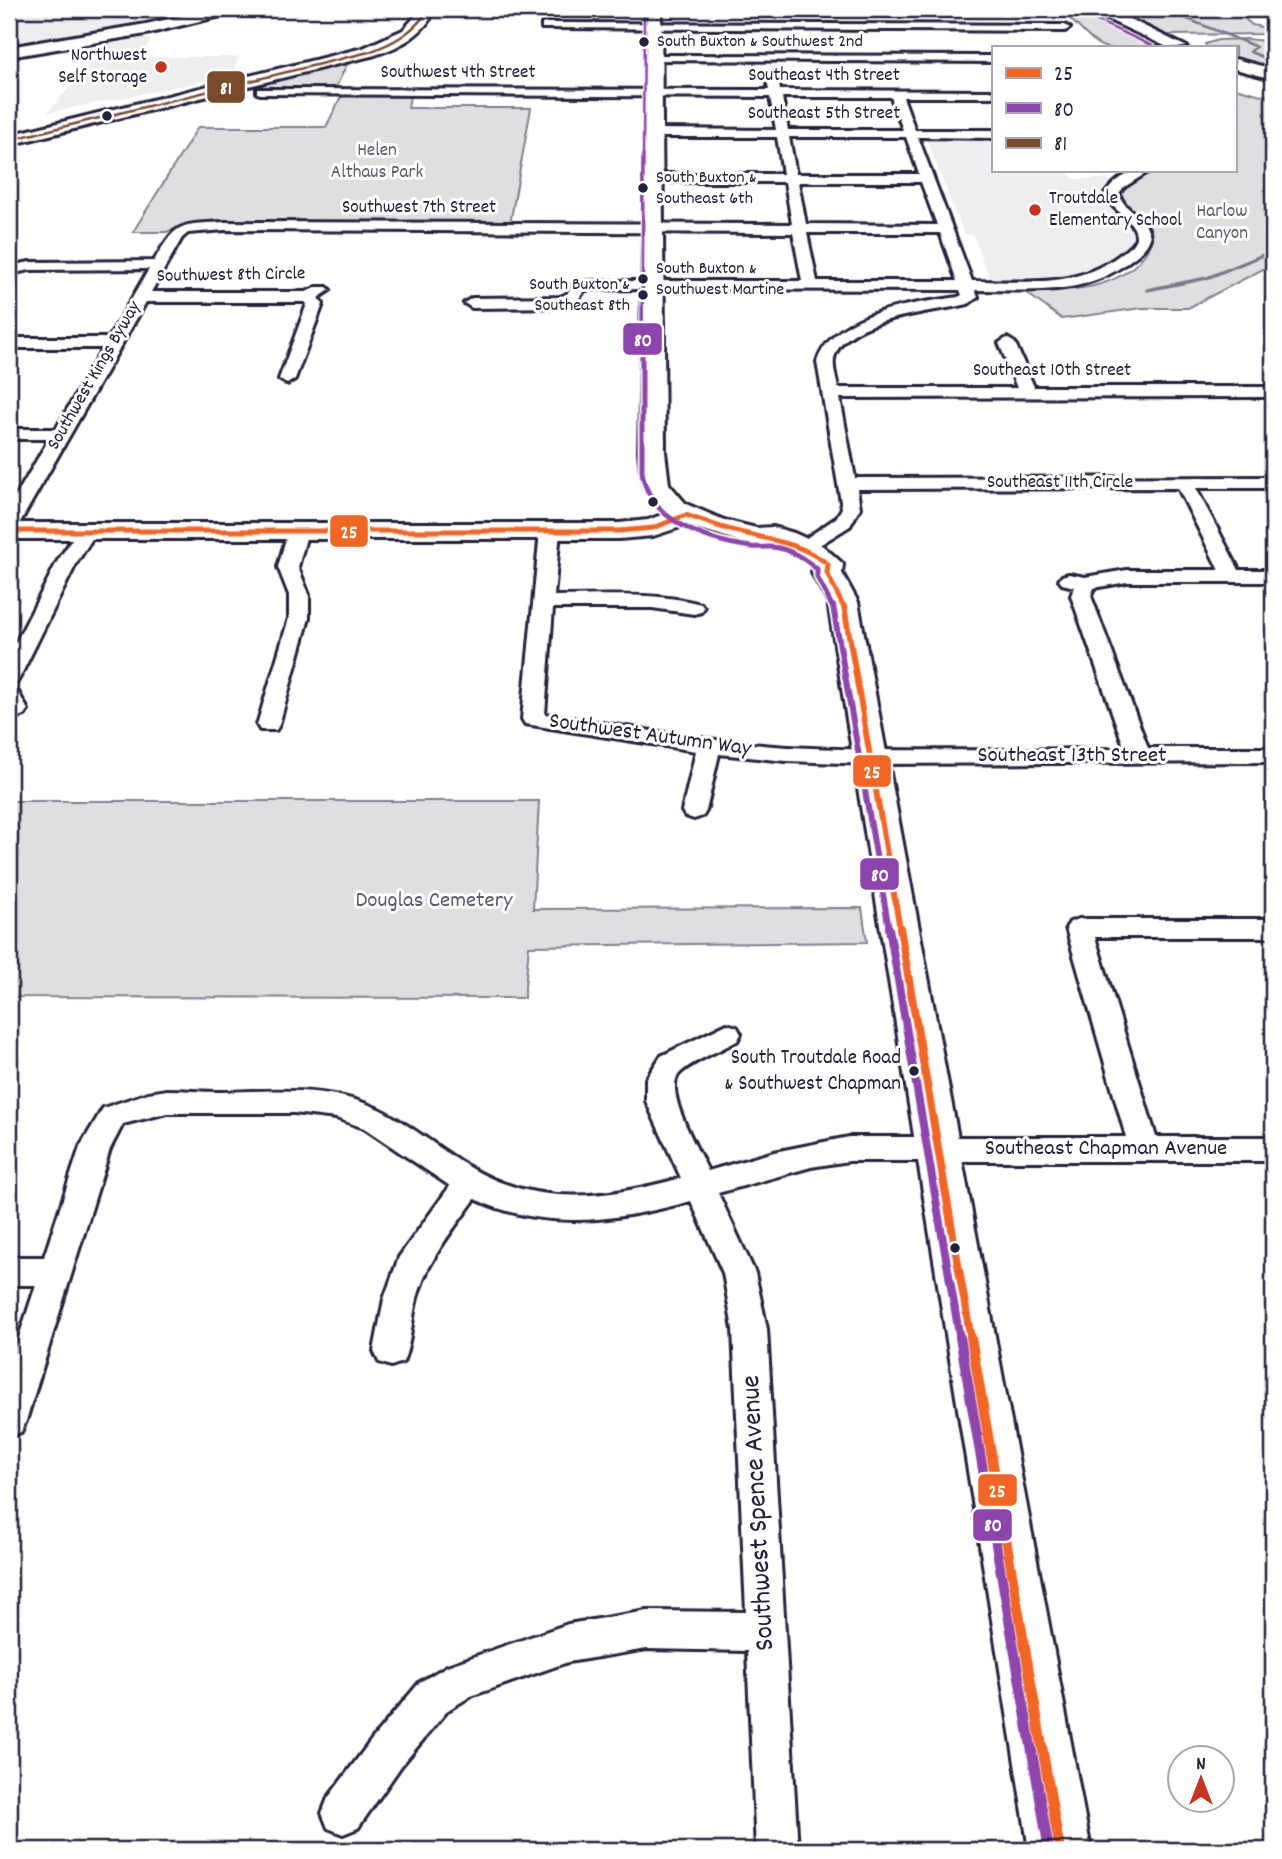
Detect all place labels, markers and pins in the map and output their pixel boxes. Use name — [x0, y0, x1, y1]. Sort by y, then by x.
place label: South Buxton & Southwest 2nd — [657, 30, 863, 55]
marker: South Buxton & Southwest 2nd — [637, 35, 651, 49]
place label: Northwest Self Storage — [58, 43, 147, 92]
marker: Northwest Self Storage — [153, 59, 169, 75]
unlabelled marker — [100, 109, 114, 123]
place label: South Buxton & Southeast 6th — [656, 166, 757, 212]
marker: South Buxton & Southeast 6th — [636, 181, 650, 195]
place label: Troutdale Elementary School — [1049, 186, 1182, 235]
marker: Troutdale Elementary School — [1027, 202, 1043, 218]
place label: South Buxton & Southwest Martine — [656, 257, 784, 303]
marker: South Buxton & Southwest Martine — [636, 272, 650, 286]
place label: South Buxton & Southeast 8th — [529, 273, 630, 319]
marker: South Buxton & Southeast 8th — [636, 288, 650, 302]
unlabelled marker — [646, 495, 660, 509]
place label: South Troutdale Road & Southwest Chapman — [724, 1044, 901, 1100]
marker: South Troutdale Road & Southwest Chapman — [907, 1064, 921, 1078]
unlabelled marker — [948, 1241, 962, 1255]

